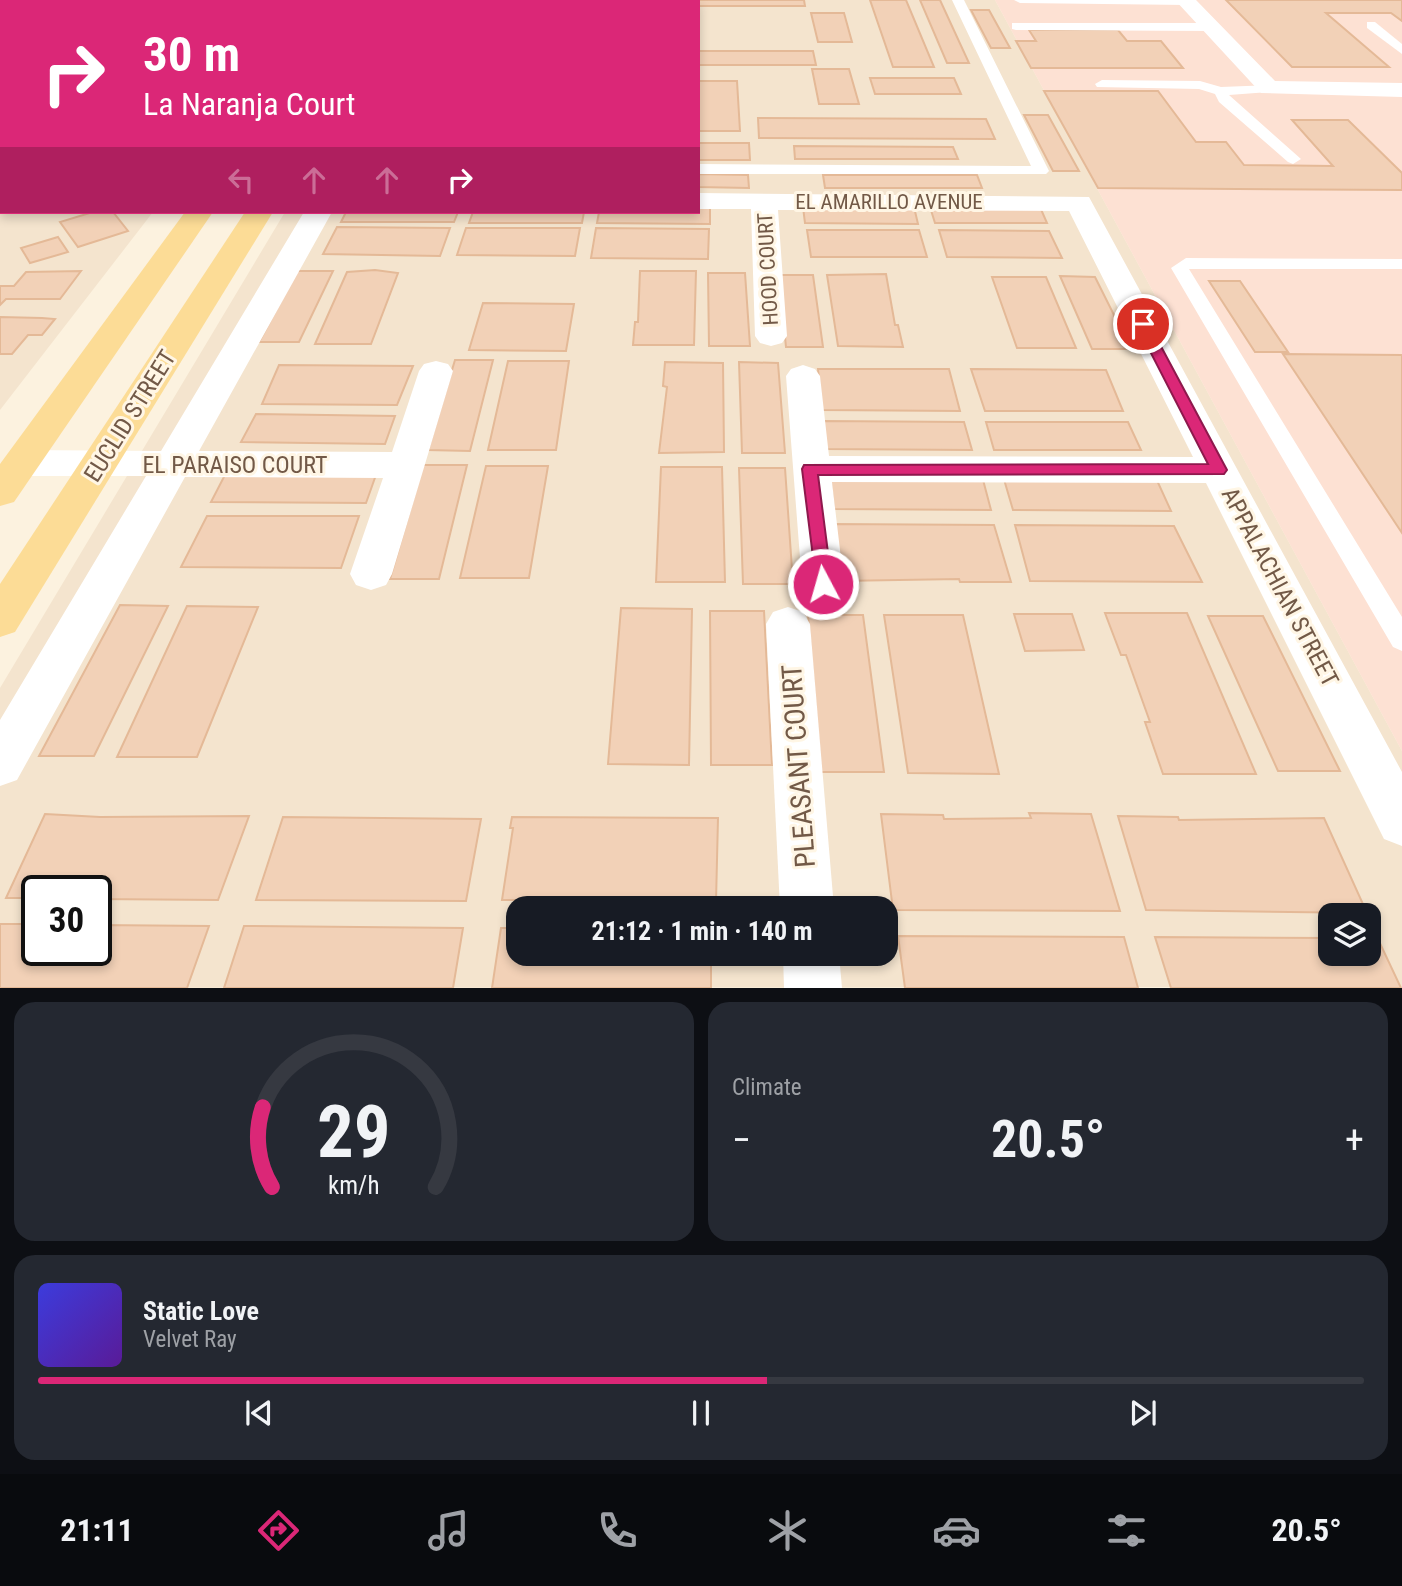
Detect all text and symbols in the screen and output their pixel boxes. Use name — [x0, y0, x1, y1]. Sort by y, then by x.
text: 30 m — [143, 26, 240, 83]
icon: right — [28, 28, 119, 119]
text: La Naranja Court — [143, 85, 356, 123]
icon: left — [222, 161, 260, 199]
icon: ahead — [295, 161, 333, 199]
icon: ahead — [368, 161, 406, 199]
icon: right — [441, 161, 479, 199]
street label: EL AMARILLO AVENUE — [795, 190, 983, 214]
street label: HOOD COURT — [753, 212, 783, 326]
pin — [1113, 294, 1173, 354]
icon: arrive — [1124, 305, 1162, 343]
street label: EUCLID STREET — [78, 345, 182, 487]
street label: EL PARAISO COURT — [142, 451, 328, 479]
street label: APPALACHIAN STREET — [1216, 483, 1344, 691]
position arrow — [786, 547, 860, 621]
street label: PLEASANT COURT — [775, 663, 822, 869]
speed limit sign: 30 — [21, 875, 112, 966]
map controls — [1318, 903, 1381, 966]
button: layers — [1318, 903, 1381, 966]
text: 21:12 · 1 min · 140 m — [592, 916, 812, 946]
text: Climate — [732, 1074, 802, 1101]
text: 29 — [317, 1090, 391, 1176]
text: 20.5° — [991, 1109, 1105, 1170]
text: − — [732, 1118, 751, 1162]
text: + — [1345, 1118, 1364, 1162]
text: km/h — [328, 1171, 380, 1200]
text: Static Love — [143, 1296, 259, 1326]
text: Velvet Ray — [143, 1326, 237, 1353]
icon: previous — [240, 1394, 278, 1432]
icon: pause — [682, 1394, 720, 1432]
icon: next — [1124, 1394, 1162, 1432]
icon: directions — [254, 1506, 303, 1555]
icon: music — [424, 1506, 473, 1555]
icon: phone — [593, 1506, 642, 1555]
icon: climate — [763, 1506, 812, 1555]
icon: car — [932, 1506, 981, 1555]
icon: filters — [1102, 1506, 1151, 1555]
text: 21:11 — [60, 1511, 134, 1549]
text: 20.5° — [1271, 1511, 1342, 1549]

